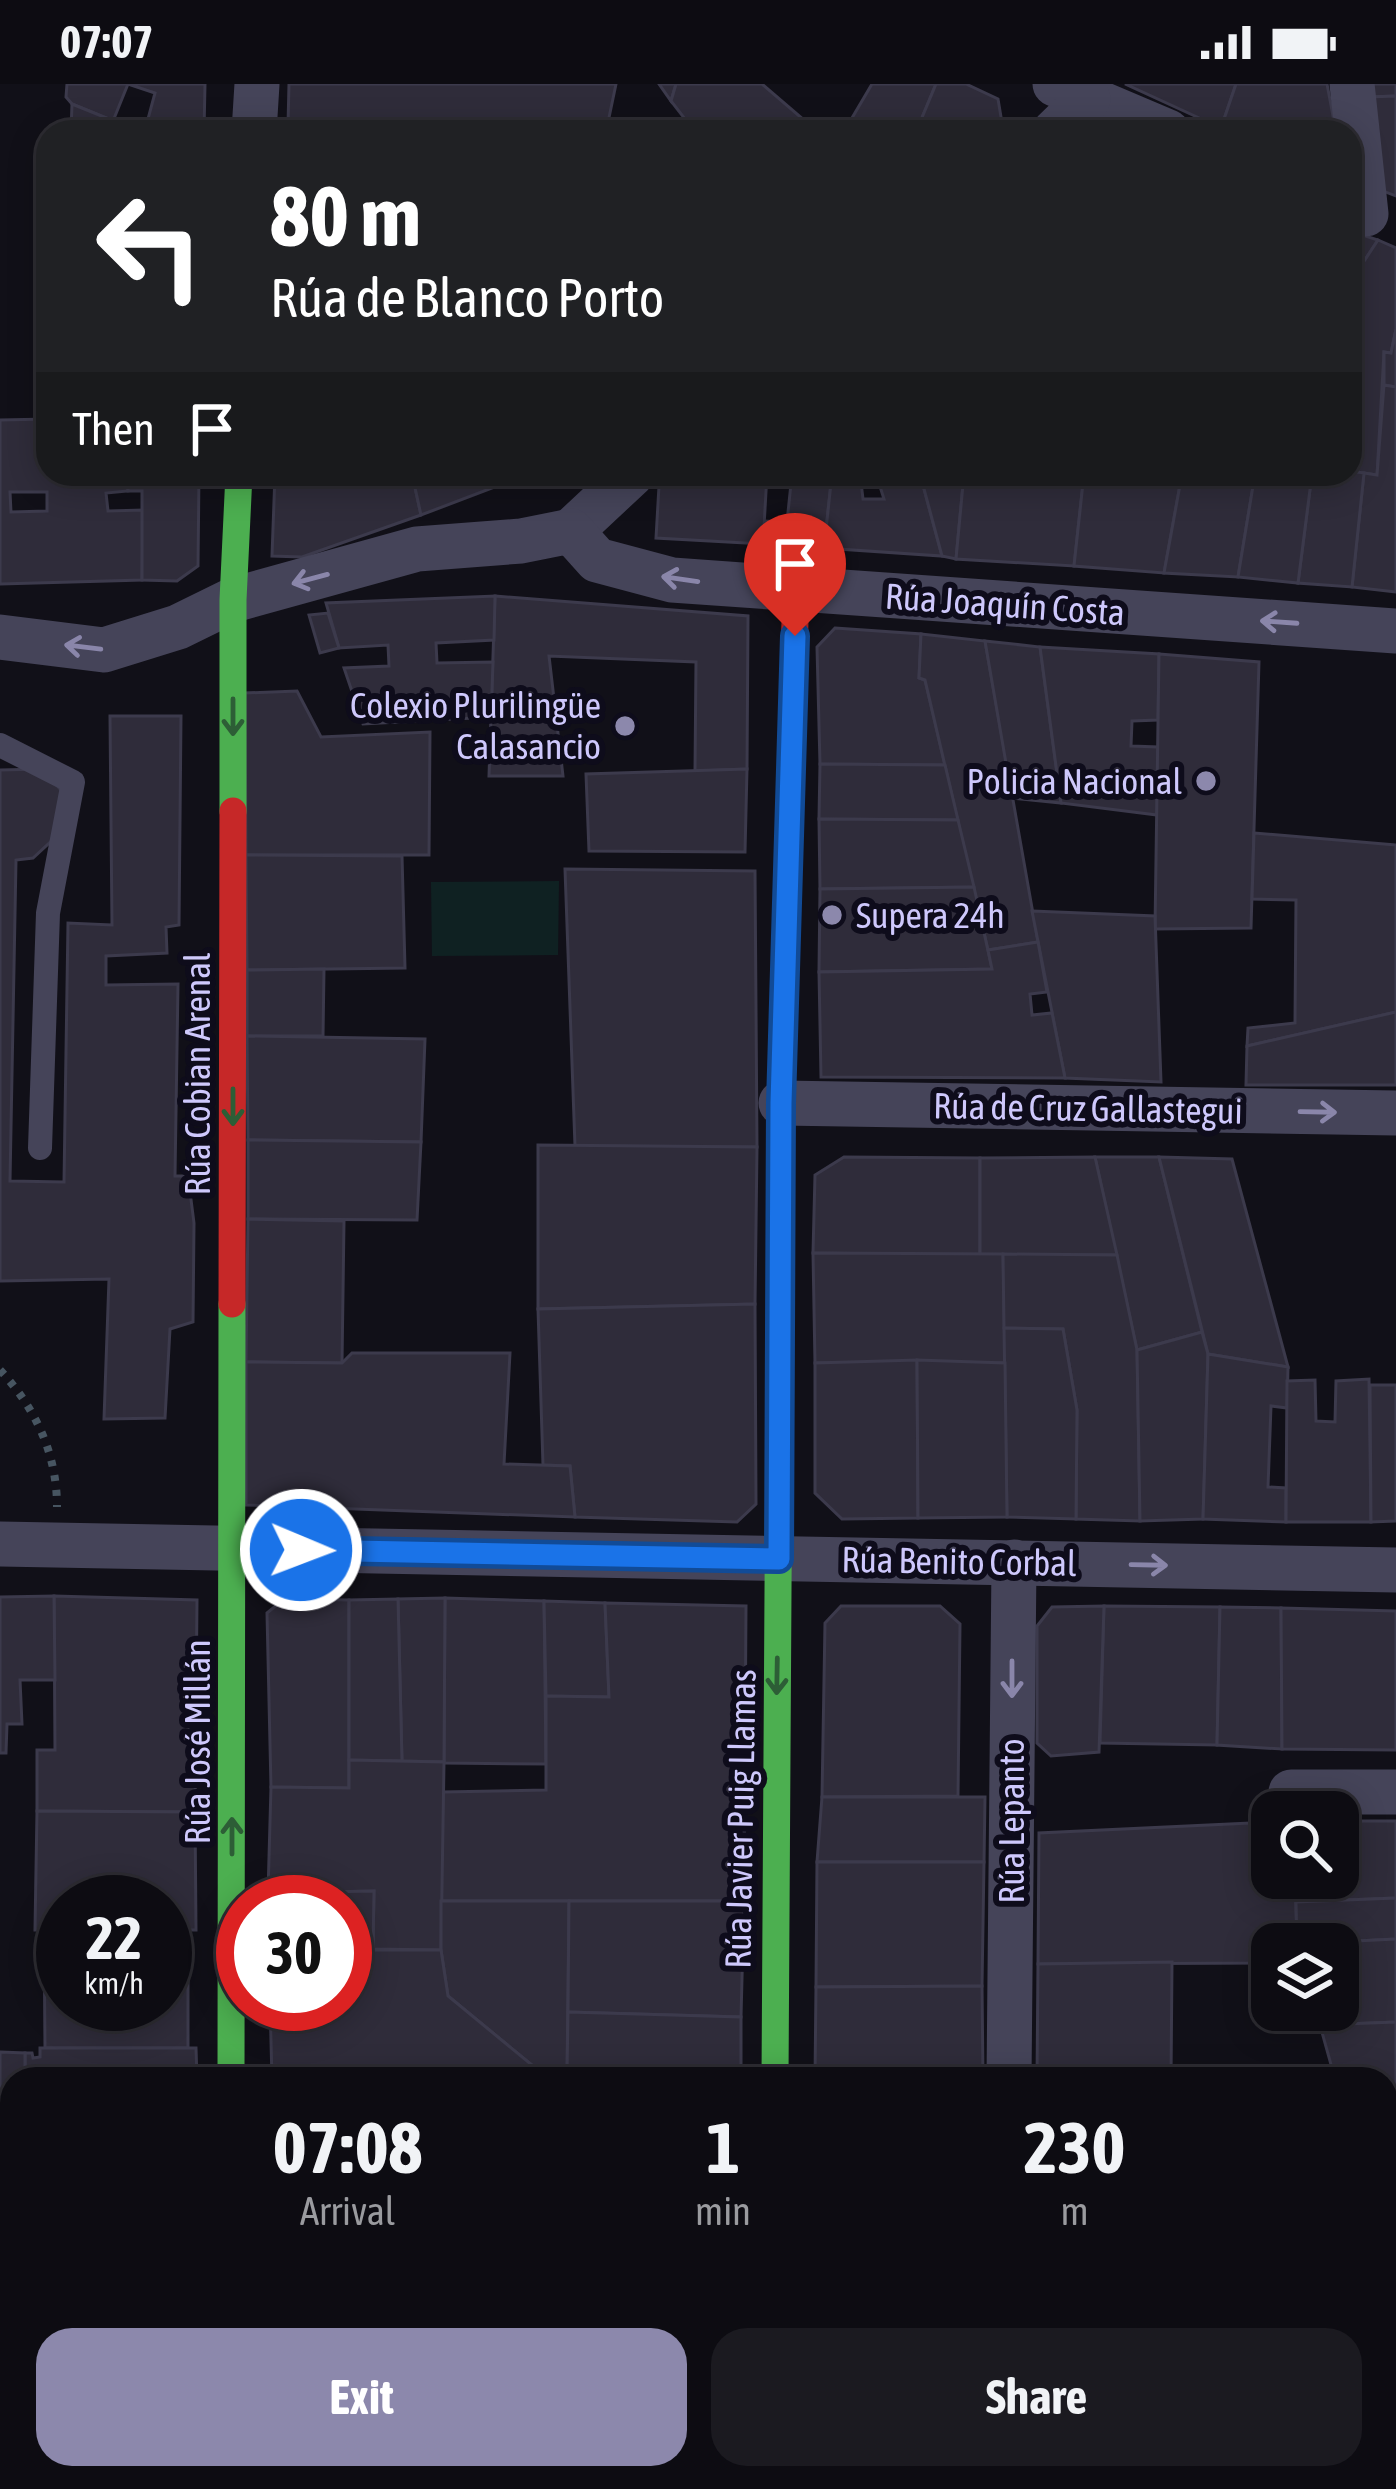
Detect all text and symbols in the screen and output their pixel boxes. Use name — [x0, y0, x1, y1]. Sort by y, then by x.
text: 07:07 — [60, 16, 154, 68]
icon: left — [72, 168, 228, 324]
text: 80 m — [270, 168, 421, 264]
text: Rúa de Blanco Porto — [270, 267, 664, 328]
icon: arrive — [179, 396, 245, 462]
text: Then — [72, 403, 155, 455]
pin — [744, 513, 846, 636]
icon: arrive — [762, 531, 828, 597]
one-way arrow — [661, 567, 700, 590]
one-way arrow — [292, 569, 330, 591]
street label: Rúa Joaquín Costa — [884, 575, 1126, 633]
one-way arrow — [1260, 611, 1299, 634]
one-way arrow — [65, 636, 104, 658]
place label: Colexio Plurilingüe Calasancio — [350, 684, 601, 767]
one-way arrow — [222, 697, 244, 736]
marker: Colexio Plurilingüe Calasancio — [612, 713, 638, 739]
place label: Policia Nacional — [966, 760, 1182, 802]
marker: Policia Nacional — [1193, 768, 1219, 794]
place label: Supera 24h — [856, 894, 1005, 936]
marker: Supera 24h — [819, 902, 845, 928]
street label: Rúa Cobian Arenal — [176, 952, 218, 1196]
street label: Rúa de Cruz Gallastegui — [933, 1084, 1243, 1132]
one-way arrow — [222, 1087, 244, 1126]
one-way arrow — [1298, 1101, 1337, 1123]
position arrow — [238, 1487, 364, 1613]
street label: Rúa Benito Corbal — [841, 1538, 1077, 1584]
one-way arrow — [1129, 1554, 1168, 1576]
street label: Rúa José Millán — [176, 1639, 218, 1845]
one-way arrow — [766, 1656, 788, 1695]
one-way arrow — [1001, 1659, 1023, 1698]
street label: Rúa Javier Puig Llamas — [716, 1669, 764, 1969]
street label: Rúa Lepanto — [990, 1738, 1032, 1904]
map controls — [1251, 1791, 1359, 2031]
button: search — [1251, 1791, 1359, 1899]
one-way arrow — [221, 1817, 243, 1856]
speed limit sign: 30 — [216, 1875, 372, 2031]
text: 22 — [86, 1903, 142, 1972]
button: layers — [1251, 1923, 1359, 2031]
text: km/h — [84, 1966, 144, 2000]
text: 07:08 — [273, 2106, 422, 2188]
text: 1 — [706, 2106, 740, 2188]
text: 230 — [1024, 2106, 1125, 2188]
text: Arrival — [300, 2189, 395, 2233]
text: min — [695, 2189, 751, 2233]
text: m — [1060, 2189, 1089, 2233]
button: Exit — [36, 2328, 687, 2466]
button: Share — [711, 2328, 1362, 2466]

